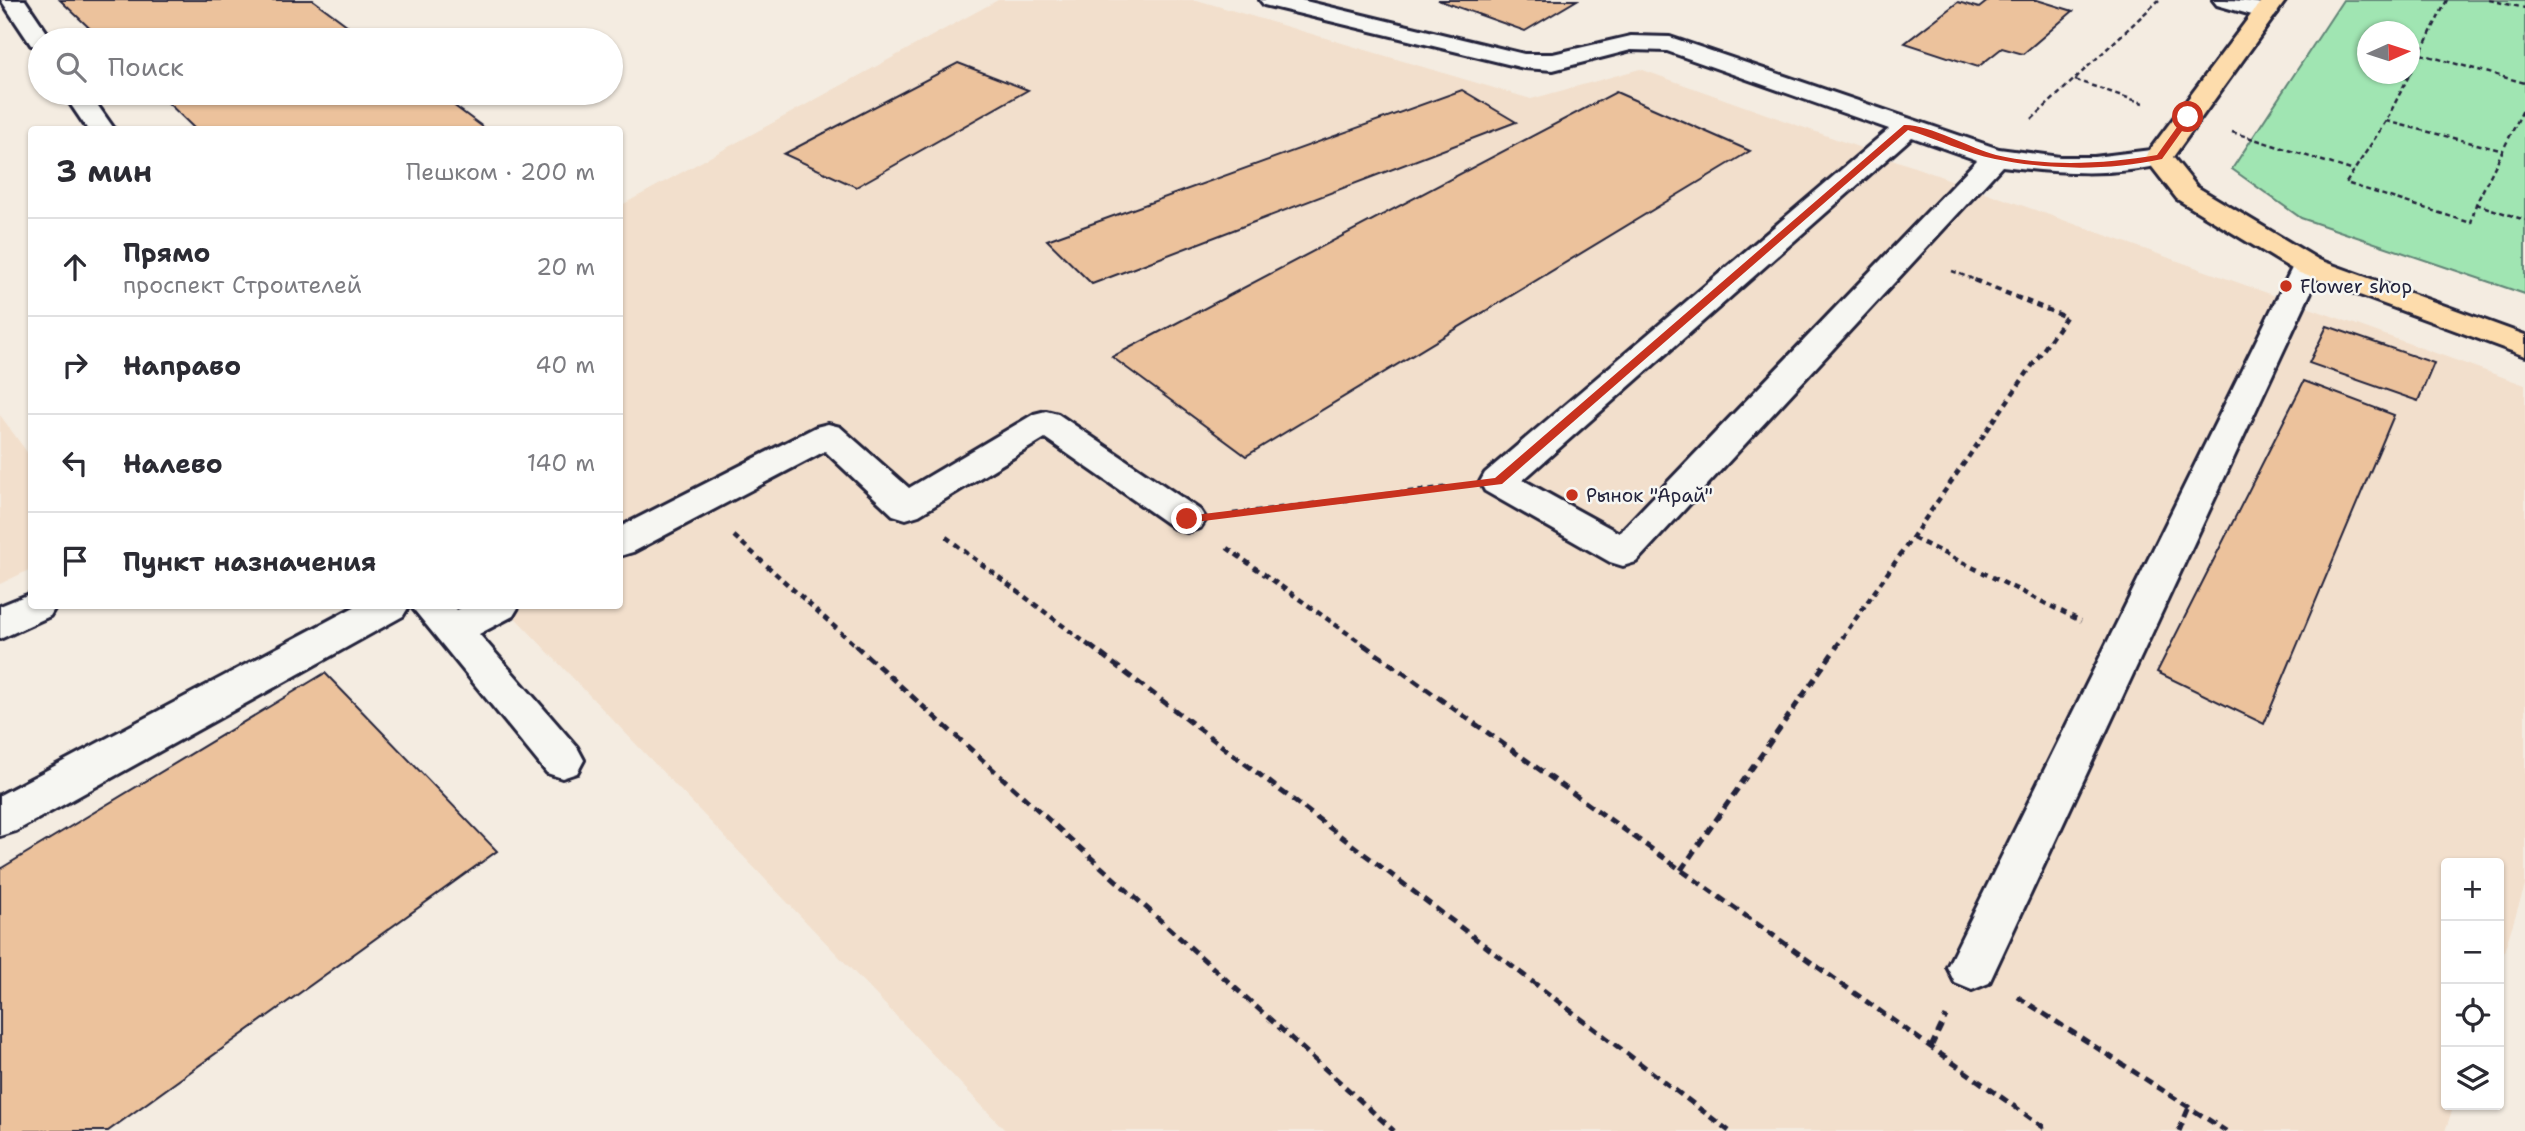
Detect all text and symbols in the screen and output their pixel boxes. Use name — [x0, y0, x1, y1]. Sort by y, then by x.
north arrow — [2357, 21, 2420, 84]
search box — [28, 28, 623, 105]
icon: search — [52, 48, 90, 86]
text: Поиск — [108, 49, 184, 84]
route start — [2172, 101, 2203, 132]
text: 3 мин — [56, 151, 152, 192]
text: Пешком · 200 m — [406, 157, 595, 187]
text: Прямо — [123, 235, 211, 270]
icon: ahead — [56, 248, 94, 286]
text: 20 m — [536, 252, 595, 282]
text: проспект Строителей — [123, 270, 362, 300]
place label: Flower shop — [2300, 274, 2412, 299]
marker: Flower shop — [2278, 278, 2294, 294]
icon: right — [56, 346, 94, 384]
text: Направо — [123, 348, 241, 383]
text: 40 m — [535, 350, 595, 380]
icon: left — [56, 444, 94, 482]
text: Налево — [123, 446, 223, 481]
text: 140 m — [527, 448, 595, 478]
place label: Рынок "Арай" — [1586, 483, 1713, 508]
marker: Рынок "Арай" — [1564, 487, 1580, 503]
route end — [1171, 503, 1202, 534]
icon: arrive — [56, 542, 94, 580]
text: Пункт назначения — [123, 544, 376, 579]
map controls — [2441, 858, 2504, 1110]
button: + — [2441, 858, 2504, 921]
button: − — [2441, 921, 2504, 984]
button: locate — [2441, 984, 2504, 1047]
button: layers — [2441, 1047, 2504, 1110]

